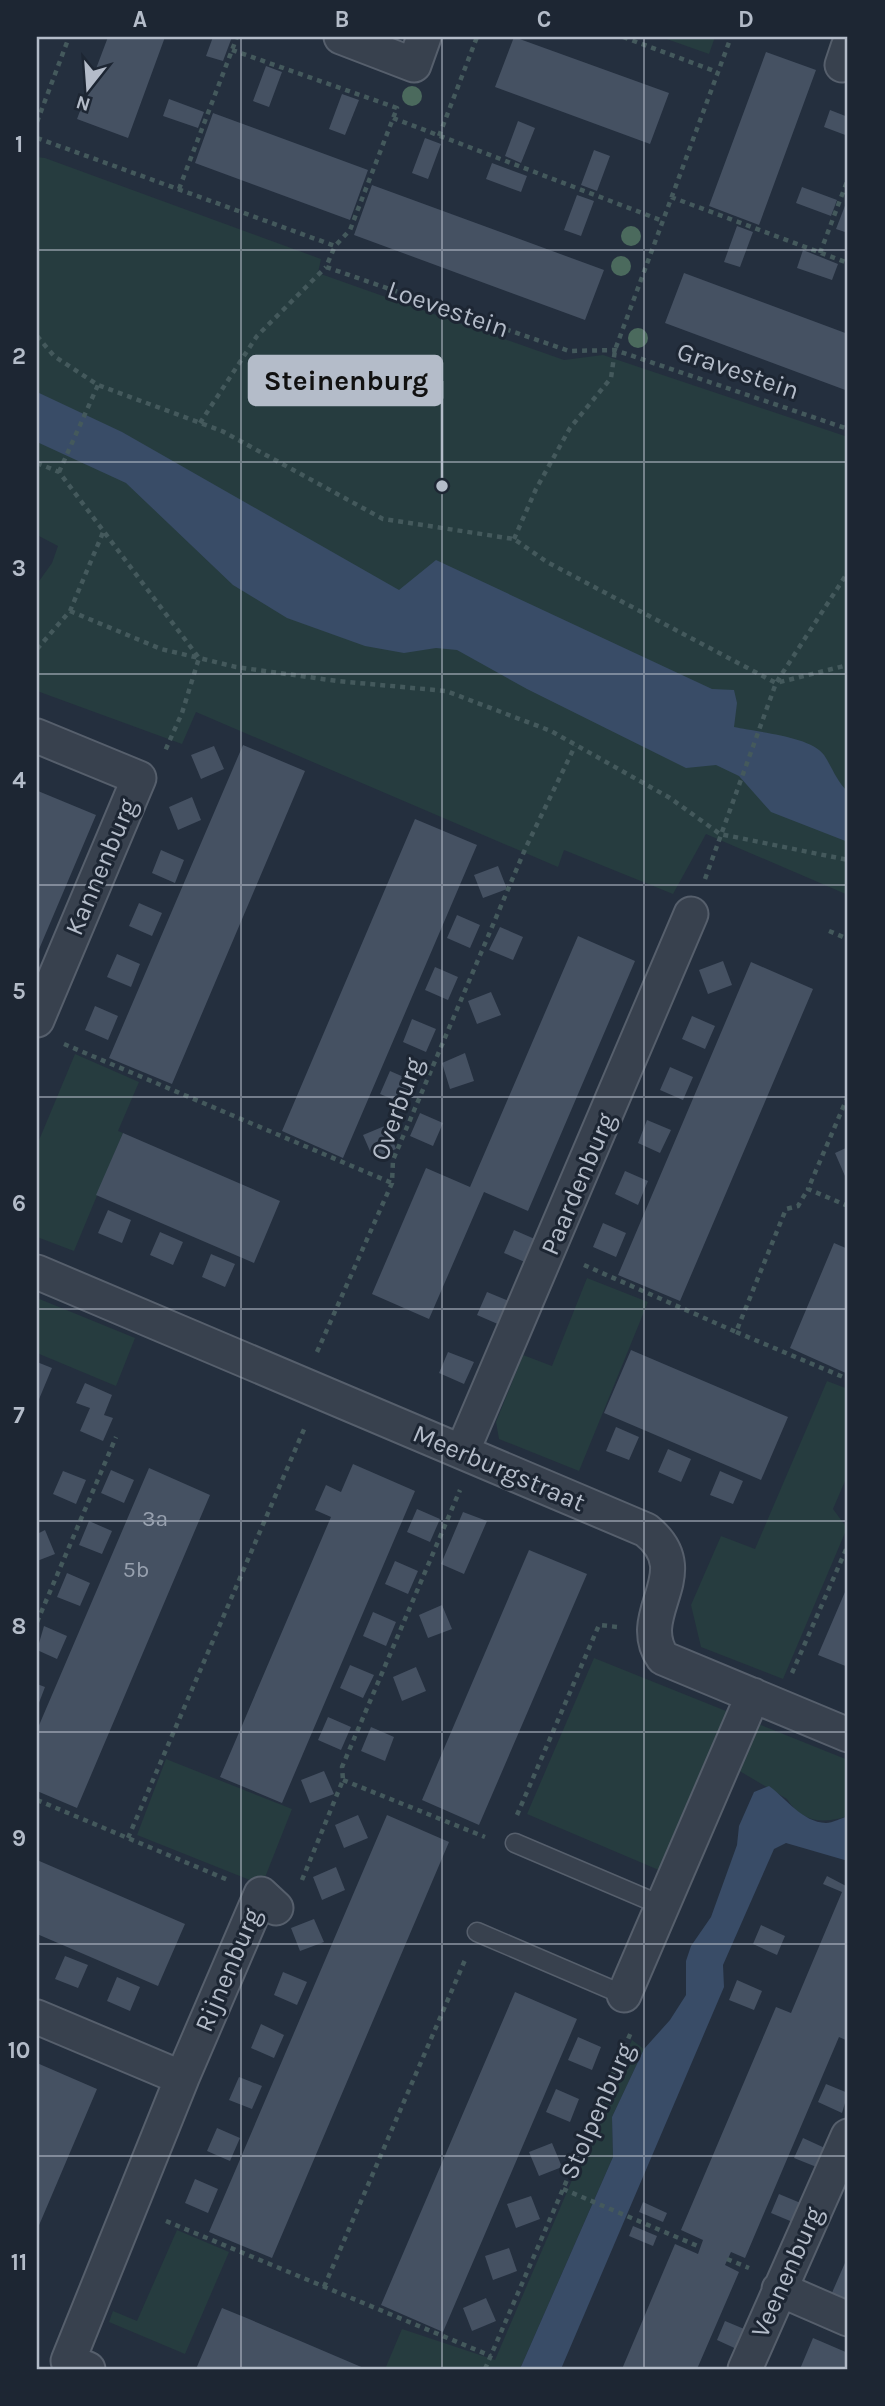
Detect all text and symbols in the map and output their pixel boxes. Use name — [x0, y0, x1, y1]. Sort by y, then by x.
text: A — [133, 6, 147, 33]
text: B — [335, 6, 349, 33]
text: C — [537, 6, 551, 33]
text: D — [738, 6, 754, 33]
north arrow — [52, 52, 122, 122]
text: N — [74, 91, 93, 116]
text: 1 — [15, 131, 23, 158]
street label: Loevestein — [383, 274, 513, 344]
street label: Gravestein — [673, 336, 803, 406]
text: 2 — [12, 343, 26, 370]
callout: Steinenburg — [249, 356, 442, 405]
text: Steinenburg — [264, 364, 428, 397]
text: 3 — [12, 555, 26, 582]
text: 4 — [12, 767, 26, 794]
street label: Kannenburg — [58, 794, 144, 940]
text: 5 — [12, 978, 26, 1005]
street label: Overburg — [364, 1053, 430, 1165]
street label: Paardenburg — [534, 1108, 622, 1260]
text: 6 — [12, 1190, 26, 1217]
text: 7 — [13, 1402, 25, 1429]
street label: Meerburgstraat — [408, 1418, 590, 1518]
house number: 3a — [142, 1505, 168, 1532]
house number: 5b — [123, 1556, 149, 1583]
text: 8 — [12, 1613, 26, 1640]
text: 9 — [12, 1825, 26, 1852]
street label: Rijnenburg — [188, 1903, 268, 2037]
text: 10 — [8, 2037, 30, 2064]
street label: Stolpenburg — [553, 2038, 641, 2184]
street label: Veenenburg — [744, 2201, 830, 2342]
text: 11 — [11, 2249, 27, 2276]

